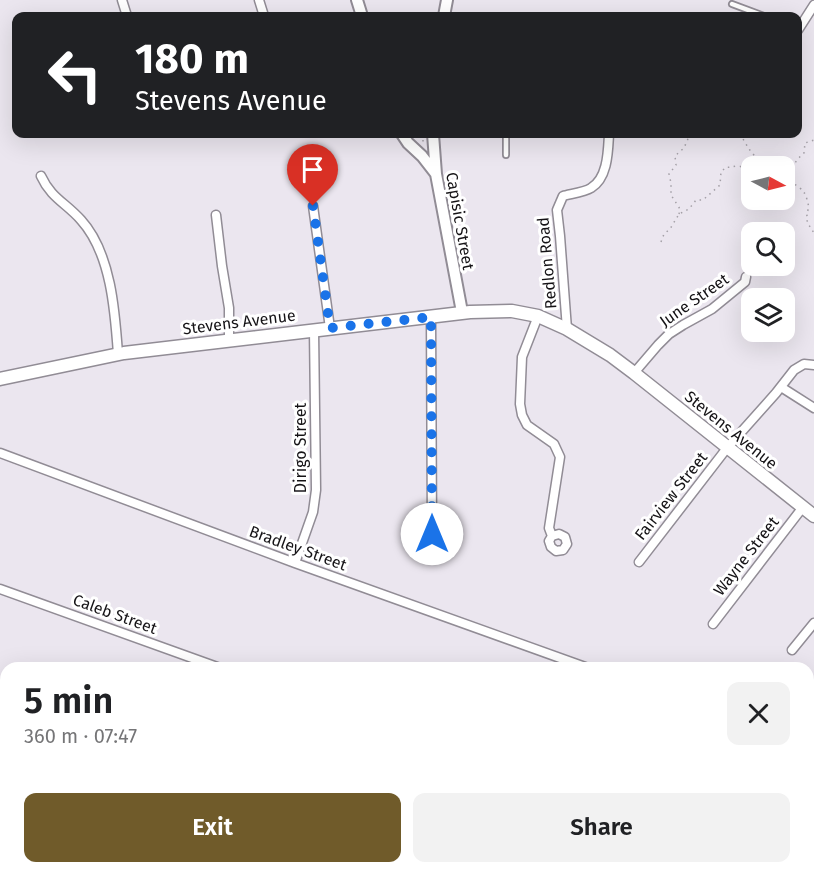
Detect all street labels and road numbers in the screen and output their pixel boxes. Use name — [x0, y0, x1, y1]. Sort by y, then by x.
street label: Capisic Street — [442, 171, 478, 272]
street label: Redlon Road — [534, 216, 560, 310]
street label: June Street — [656, 269, 732, 331]
street label: Stevens Avenue — [181, 306, 297, 338]
street label: Stevens Avenue — [681, 387, 781, 473]
street label: Dirigo Street — [291, 402, 310, 493]
street label: Fairview Street — [631, 448, 711, 544]
street label: Wayne Street — [709, 513, 783, 599]
street label: Bradley Street — [247, 522, 350, 575]
street label: Caleb Street — [70, 590, 160, 638]

